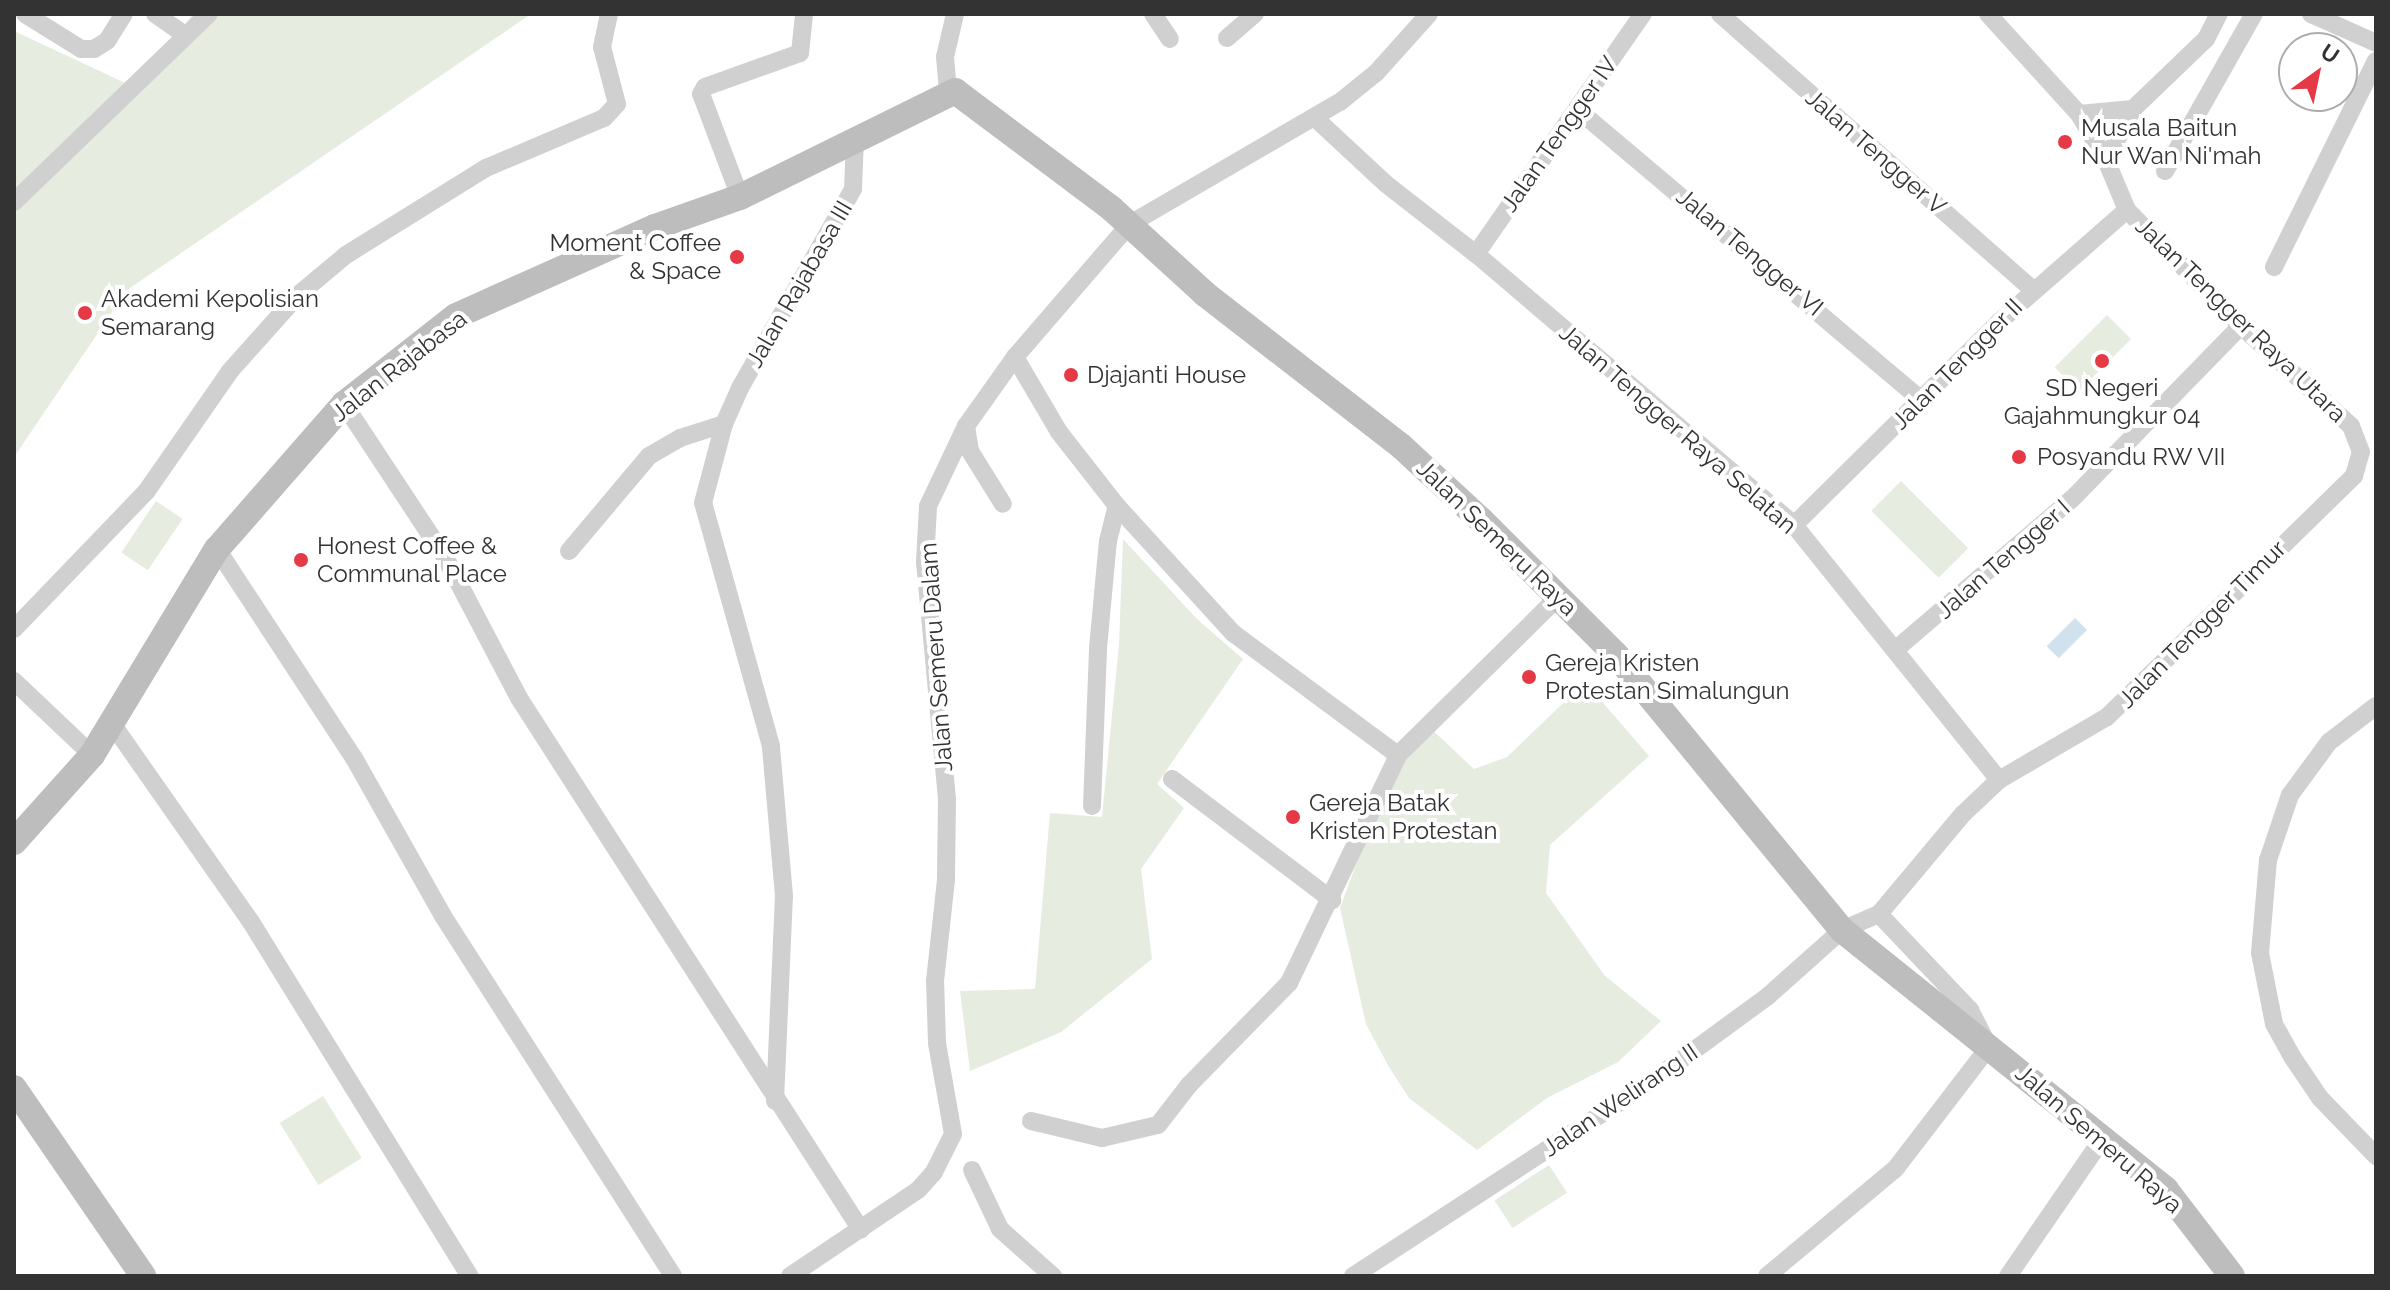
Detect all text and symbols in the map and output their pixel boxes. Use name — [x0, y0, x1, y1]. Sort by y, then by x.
north arrow — [2278, 32, 2358, 112]
text: U — [2316, 38, 2344, 69]
street label: Jalan Tengger IV — [1494, 50, 1624, 218]
street label: Jalan Tengger V — [1799, 82, 1953, 222]
place label: Musala Baitun Nur Wan Ni'mah — [2081, 114, 2263, 170]
marker: Musala Baitun Nur Wan Ni'mah — [2056, 133, 2074, 151]
street label: Jalan Tengger VI — [1670, 182, 1830, 322]
street label: Jalan Rajabasa III — [740, 196, 858, 372]
street label: Jalan Tengger Raya Utara — [2129, 211, 2353, 429]
place label: Moment Coffee & Space — [549, 229, 721, 285]
marker: Moment Coffee & Space — [728, 248, 746, 266]
place label: Akademi Kepolisian Semarang — [101, 285, 319, 341]
street label: Jalan Tengger II — [1885, 292, 2029, 436]
marker: Akademi Kepolisian Semarang — [76, 304, 94, 322]
street label: Jalan Rajabasa — [326, 304, 472, 428]
street label: Jalan Tengger Raya Selatan — [1553, 318, 1803, 540]
marker: SD Negeri Gajahmungkur 04 — [2093, 352, 2111, 370]
place label: Djajanti House — [1087, 361, 1246, 389]
marker: Djajanti House — [1062, 366, 1080, 384]
place label: SD Negeri Gajahmungkur 04 — [2003, 374, 2201, 430]
place label: Posyandu RW VII — [2037, 443, 2227, 471]
marker: Posyandu RW VII — [2008, 446, 2030, 468]
street label: Jalan Semeru Raya — [1411, 454, 1583, 622]
street label: Jalan Tengger I — [1930, 493, 2076, 625]
place label: Honest Coffee & Communal Place — [317, 532, 508, 588]
street label: Jalan Tengger Timur — [2112, 534, 2292, 714]
street label: Jalan Semeru Dalam — [914, 541, 958, 773]
marker: Honest Coffee & Communal Place — [292, 551, 310, 569]
place label: Gereja Kristen Protestan Simalungun — [1545, 649, 1790, 705]
marker: Gereja Kristen Protestan Simalungun — [1520, 668, 1538, 686]
place label: Gereja Batak Kristen Protestan — [1309, 789, 1497, 845]
marker: Gereja Batak Kristen Protestan — [1284, 808, 1302, 826]
street label: Jalan Welirang II — [1537, 1037, 1703, 1163]
street label: Jalan Semeru Raya — [2010, 1059, 2188, 1219]

